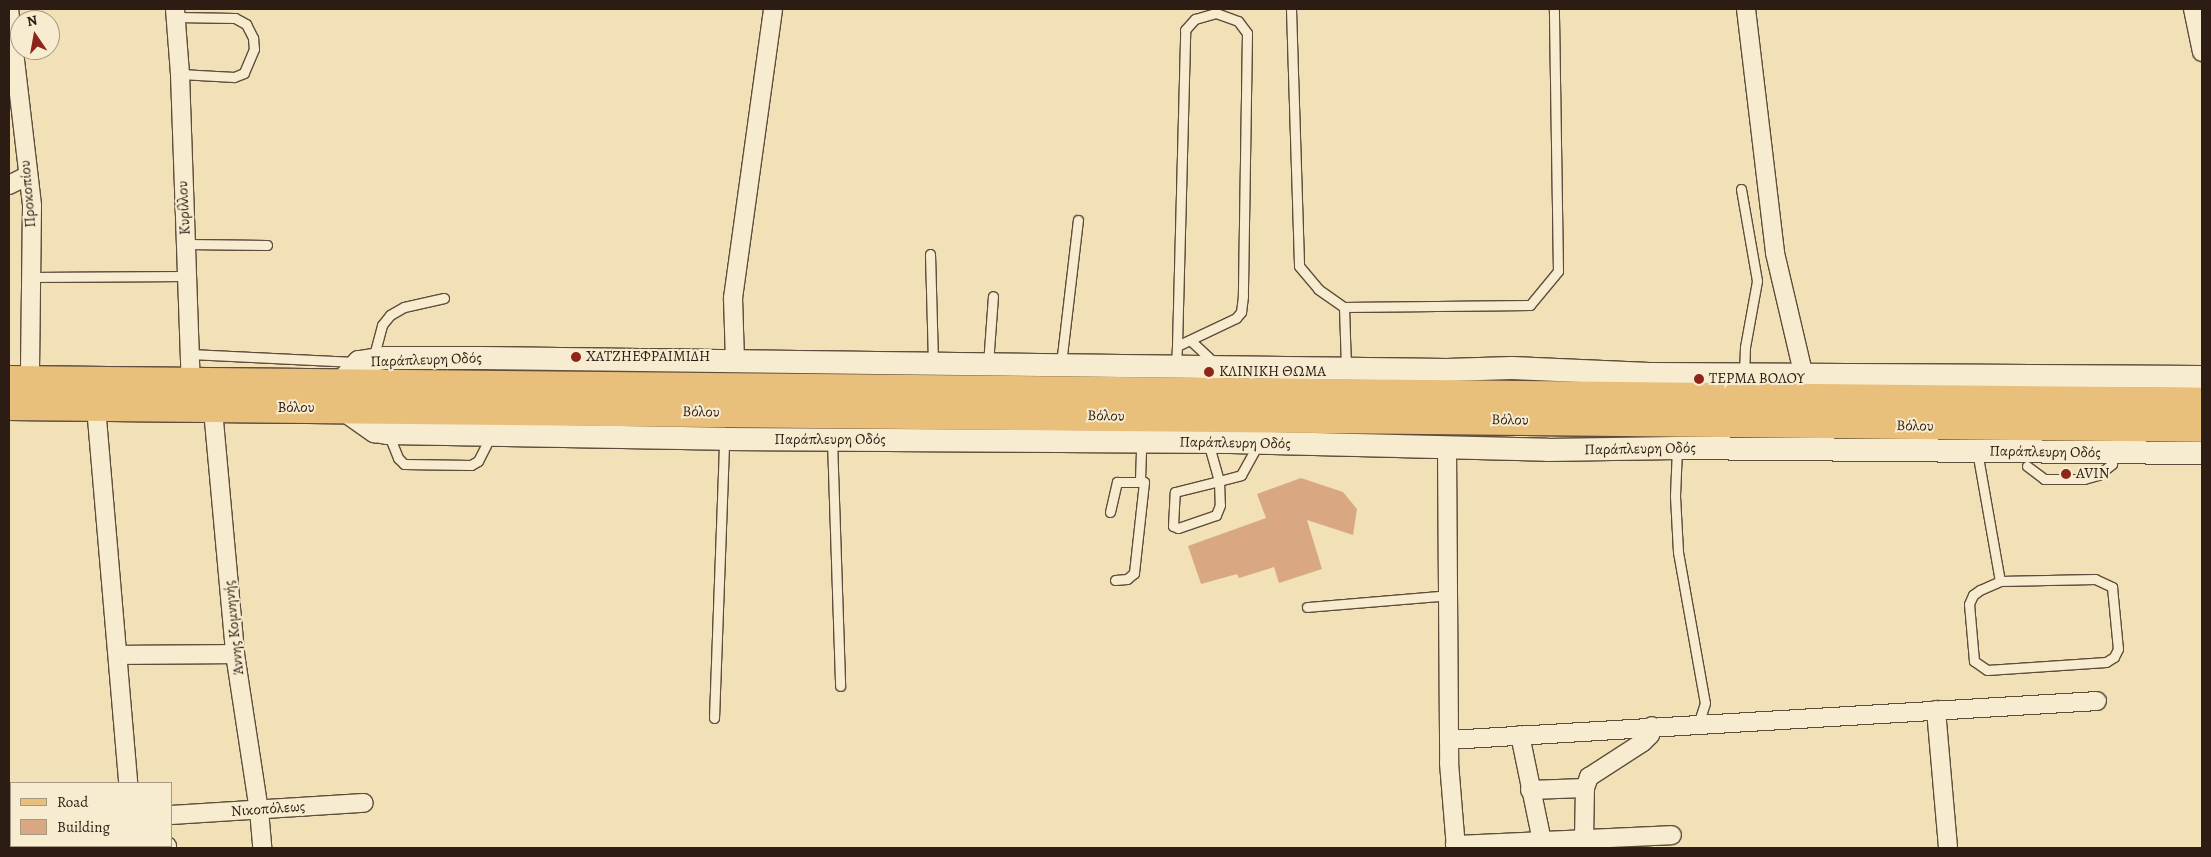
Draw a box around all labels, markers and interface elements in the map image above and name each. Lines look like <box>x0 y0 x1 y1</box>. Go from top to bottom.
north arrow <box>10 10 60 60</box>
text: N <box>25 10 39 31</box>
street label: Προκοπίου <box>16 160 40 228</box>
street label: Κυρίλλου <box>174 180 194 236</box>
place label: ΧΑΤΖΗΕΦΡΑΙΜΙΔΗ <box>586 348 710 366</box>
street label: Παράπλευρη Οδός <box>370 349 482 371</box>
marker: ΧΑΤΖΗΕΦΡΑΙΜΙΔΗ <box>570 351 582 363</box>
place label: ΚΛΙΝΙΚΗ ΘΩΜΑ <box>1219 363 1326 381</box>
marker: ΚΛΙΝΙΚΗ ΘΩΜΑ <box>1203 366 1215 378</box>
place label: ΤΕΡΜΑ ΒΟΛΟΥ <box>1709 370 1805 388</box>
marker: ΤΕΡΜΑ ΒΟΛΟΥ <box>1693 373 1705 385</box>
street label: Βόλου <box>277 399 315 417</box>
street label: Βόλου <box>682 403 720 421</box>
street label: Βόλου <box>1087 407 1125 425</box>
street label: Βόλου <box>1491 411 1529 429</box>
street label: Βόλου <box>1896 417 1934 435</box>
street label: Παράπλευρη Οδός <box>774 431 886 449</box>
street label: Παράπλευρη Οδός <box>1179 433 1291 453</box>
street label: Παράπλευρη Οδός <box>1584 439 1696 459</box>
street label: Παράπλευρη Οδός <box>1989 442 2101 462</box>
place label: AVIN <box>2076 465 2109 483</box>
marker: AVIN <box>2060 468 2072 480</box>
street label: Άννης Κομνηνής <box>220 580 248 676</box>
legend <box>10 782 172 847</box>
text: Road <box>57 792 88 812</box>
street label: Νικοπόλεως <box>230 797 306 821</box>
text: Building <box>57 817 110 837</box>

